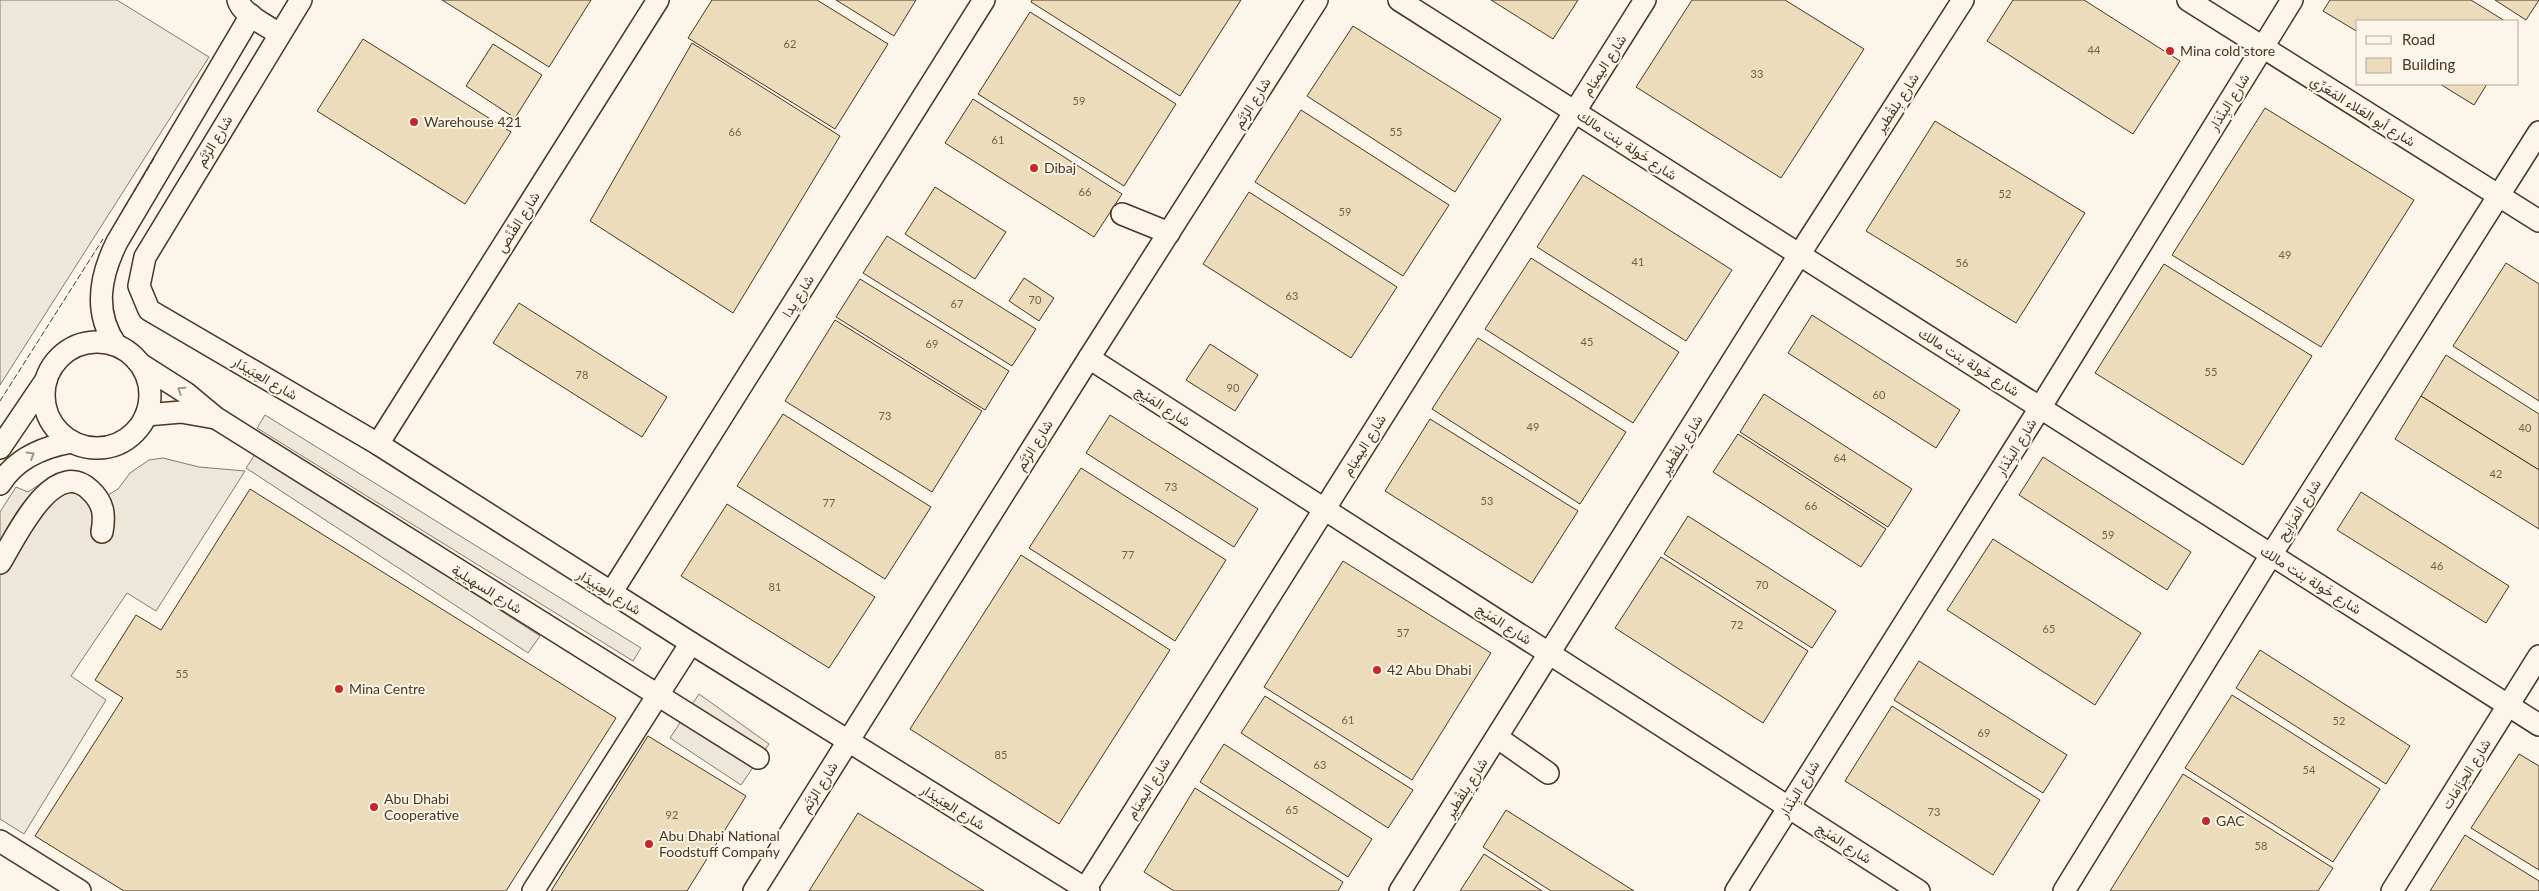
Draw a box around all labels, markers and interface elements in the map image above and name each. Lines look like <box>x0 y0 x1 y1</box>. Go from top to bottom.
legend <box>2356 20 2519 85</box>
text: Road <box>2402 30 2435 48</box>
street label: شارع اليميَام <box>1578 31 1632 100</box>
house number: 62 <box>784 37 796 50</box>
place label: Mina cold store <box>2180 42 2275 59</box>
house number: 44 <box>2088 43 2101 56</box>
marker: Mina cold store <box>2164 45 2176 57</box>
text: Building <box>2402 55 2455 73</box>
house number: 33 <box>1751 67 1763 80</box>
street label: شارع بِلقْطير <box>1870 70 1925 138</box>
street label: شارع البِنْدَار <box>2204 70 2256 136</box>
street label: شارع أبو العَلاء المَعَرِّي <box>2306 71 2419 153</box>
street label: شارع الرُتَم <box>1229 74 1276 133</box>
house number: 59 <box>1073 94 1085 107</box>
street label: شارع خَولة بنت مالك <box>1573 106 1680 186</box>
street label: شارع الرُتَم <box>192 112 238 171</box>
place label: Warehouse 421 <box>424 113 522 130</box>
marker: Warehouse 421 <box>408 116 420 128</box>
house number: 66 <box>729 125 741 138</box>
house number: 55 <box>1390 125 1402 138</box>
house number: 61 <box>992 133 1004 146</box>
place label: Dibaj <box>1044 159 1076 176</box>
marker: Dibaj <box>1028 162 1040 174</box>
house number: 66 <box>1079 185 1091 198</box>
house number: 52 <box>1999 187 2011 200</box>
street label: شارع الفُنْص <box>492 188 545 257</box>
house number: 59 <box>1339 205 1351 218</box>
house number: 49 <box>2279 248 2291 261</box>
house number: 41 <box>1632 255 1644 268</box>
house number: 56 <box>1956 256 1968 269</box>
street label: شارع يِدا <box>778 271 820 322</box>
house number: 63 <box>1286 289 1298 302</box>
house number: 70 <box>1029 293 1042 306</box>
house number: 67 <box>951 297 963 310</box>
street label: شارع خَولة بنت مالك <box>1914 324 2023 402</box>
house number: 45 <box>1581 335 1593 348</box>
house number: 69 <box>926 337 938 350</box>
street label: شارع العِبَيدَار <box>227 352 301 406</box>
house number: 55 <box>2205 365 2217 378</box>
house number: 78 <box>576 368 588 381</box>
street label: شارع المَيْج <box>1131 381 1194 432</box>
house number: 90 <box>1227 381 1240 394</box>
one-way arrow <box>177 386 186 396</box>
house number: 60 <box>1873 388 1886 401</box>
house number: 73 <box>879 409 891 422</box>
street label: شارع اليميَام <box>1338 411 1392 480</box>
street label: شارع بِلقْطير <box>1655 412 1709 481</box>
street label: شارع البِنْدَار <box>1991 415 2043 481</box>
street label: شارع الرُتَم <box>1011 416 1058 475</box>
house number: 49 <box>1527 420 1539 433</box>
house number: 40 <box>2519 421 2532 434</box>
house number: 64 <box>1834 451 1847 464</box>
one-way arrow <box>26 452 35 462</box>
house number: 42 <box>2490 467 2502 480</box>
street label: شارع المَرَايِح <box>2273 476 2327 545</box>
house number: 73 <box>1165 480 1177 493</box>
house number: 53 <box>1481 494 1493 507</box>
house number: 77 <box>823 496 835 509</box>
house number: 66 <box>1805 499 1817 512</box>
house number: 59 <box>2102 528 2114 541</box>
street label: شارع خَولة بنت مالك <box>2256 542 2365 620</box>
house number: 77 <box>1122 548 1134 561</box>
house number: 46 <box>2431 559 2443 572</box>
street label: شارع السهيلية <box>447 560 526 619</box>
street label: شارع العِبَيدَار <box>572 565 644 621</box>
house number: 70 <box>1756 578 1769 591</box>
house number: 81 <box>769 580 781 593</box>
street label: شارع المَيْج <box>1472 599 1535 650</box>
house number: 72 <box>1731 618 1743 631</box>
house number: 65 <box>2043 622 2055 635</box>
house number: 57 <box>1397 626 1409 639</box>
place label: 42 Abu Dhabi <box>1387 661 1472 678</box>
marker: 42 Abu Dhabi <box>1371 664 1383 676</box>
house number: 55 <box>176 667 188 680</box>
place label: Mina Centre <box>349 680 425 697</box>
marker: Mina Centre <box>333 683 345 695</box>
house number: 61 <box>1342 713 1354 726</box>
house number: 52 <box>2333 714 2345 727</box>
house number: 69 <box>1978 726 1990 739</box>
street label: شارع الحِزَامَات <box>2437 735 2496 814</box>
house number: 85 <box>995 748 1007 761</box>
street label: شارع اليميَام <box>1122 754 1176 823</box>
street label: شارع بِلقْطير <box>1440 755 1494 824</box>
street label: شارع البِنْدَار <box>1774 757 1826 823</box>
street label: شارع الرُتَم <box>796 758 843 817</box>
house number: 63 <box>1314 758 1326 771</box>
house number: 54 <box>2303 763 2316 776</box>
street label: شارع العِبَيدَار <box>916 780 988 836</box>
place label: Abu Dhabi Cooperative <box>384 790 459 823</box>
marker: Abu Dhabi Cooperative <box>368 801 380 813</box>
house number: 65 <box>1286 803 1298 816</box>
house number: 73 <box>1928 805 1940 818</box>
house number: 92 <box>666 808 678 821</box>
place label: GAC <box>2216 812 2245 829</box>
marker: GAC <box>2200 815 2212 827</box>
street label: شارع المَيْج <box>1812 818 1875 869</box>
place label: Abu Dhabi National Foodstuff Company <box>659 827 781 860</box>
marker: Abu Dhabi National Foodstuff Company <box>643 838 655 850</box>
house number: 58 <box>2255 839 2267 852</box>

